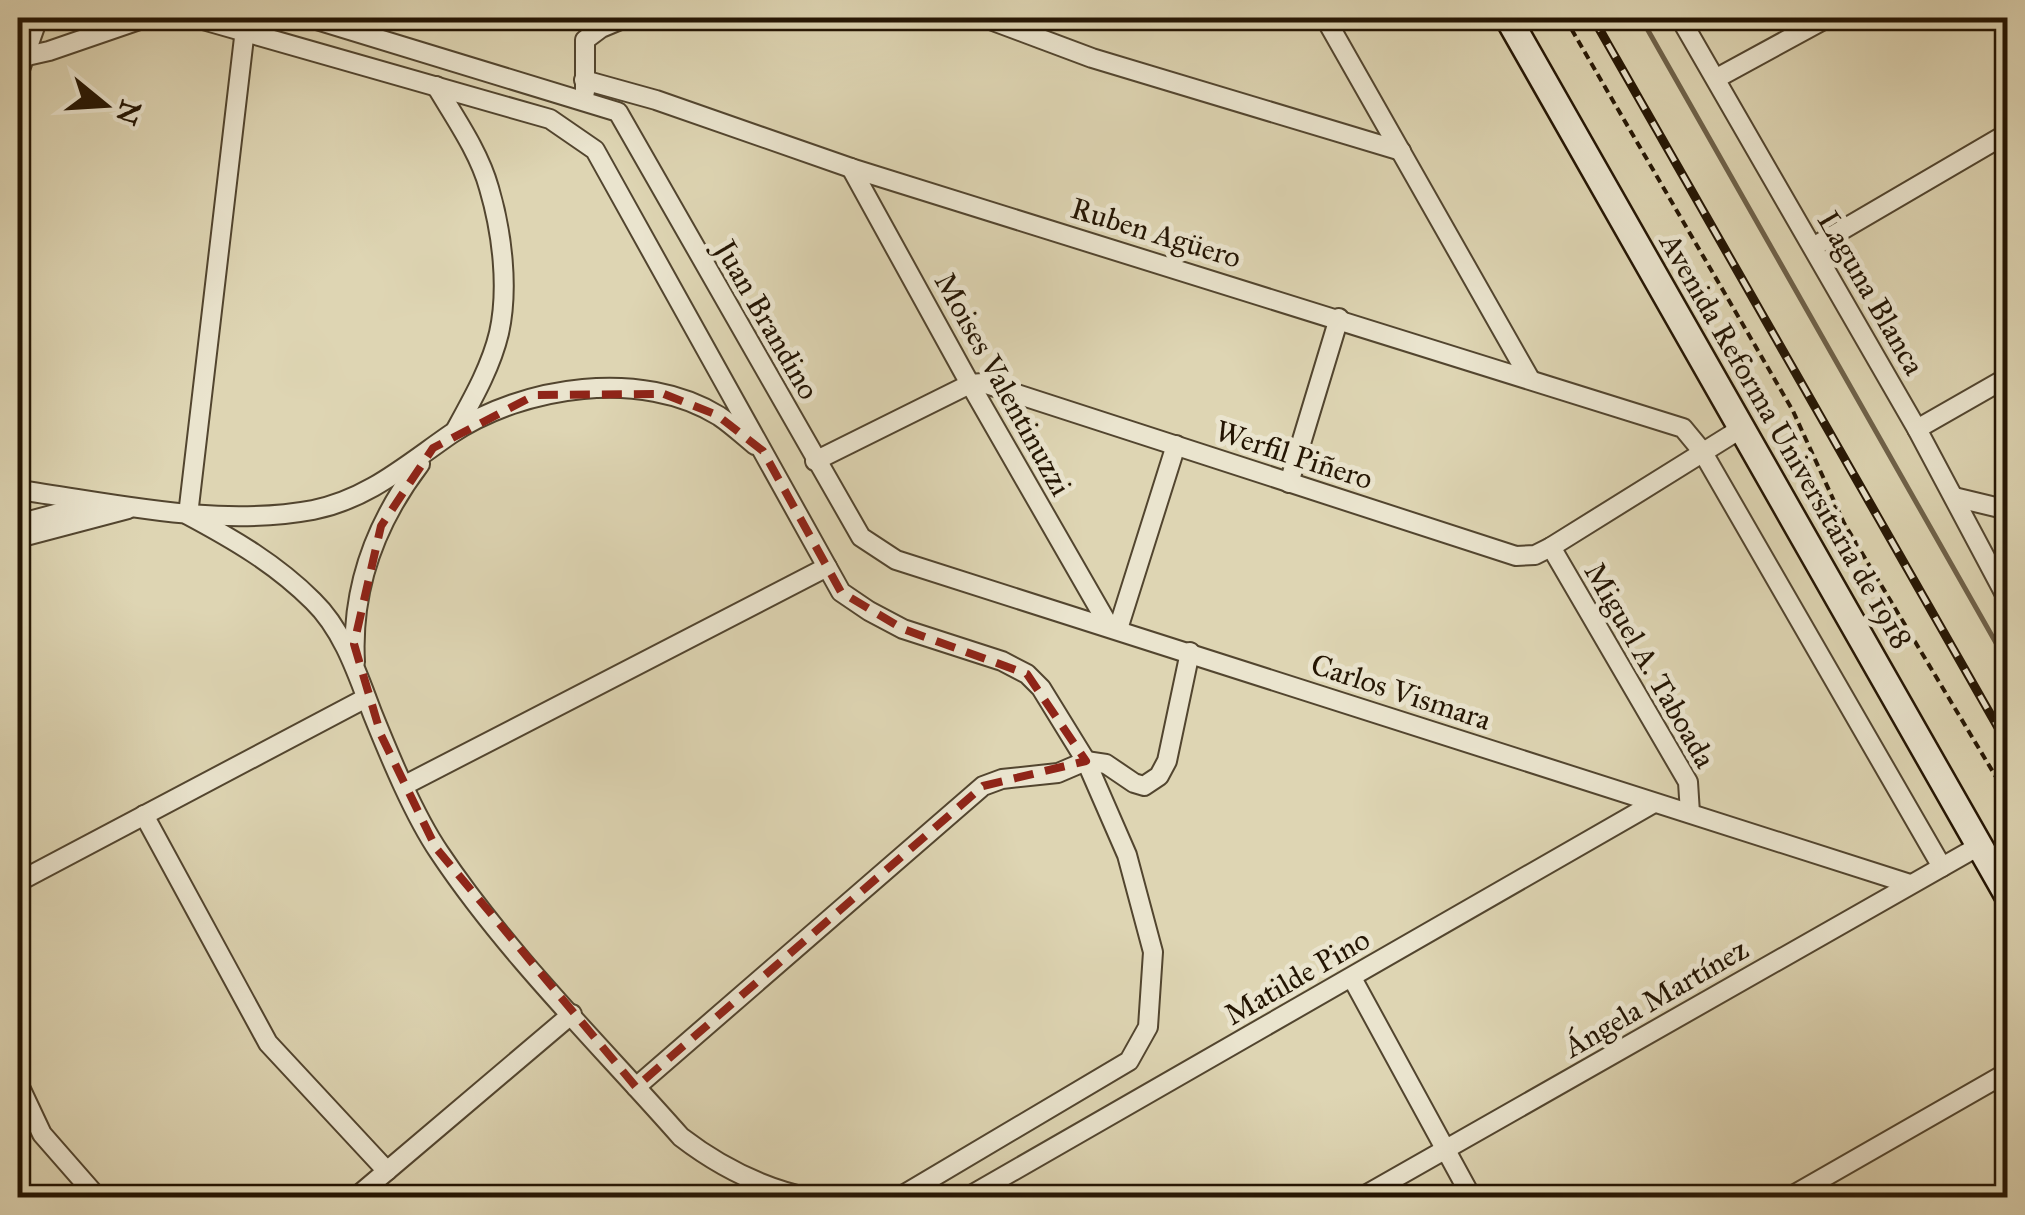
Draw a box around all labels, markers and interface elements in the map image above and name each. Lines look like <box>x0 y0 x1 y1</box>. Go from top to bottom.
north arrow <box>55 55 155 155</box>
text: N <box>108 96 149 130</box>
street label: Ruben Agüero <box>1067 190 1245 276</box>
street label: Laguna Blanca <box>1810 205 1932 381</box>
street label: Avenida Reforma Universitaria de 1918 <box>1650 225 1920 656</box>
street label: Juan Brandino <box>706 232 827 406</box>
street label: Moises Valentinuzzi <box>927 266 1079 502</box>
street label: Werfil Piñero <box>1211 413 1377 497</box>
street label: Miguel A. Taboada <box>1577 556 1724 774</box>
street label: Carlos Vismara <box>1307 646 1496 738</box>
street label: Matilde Pino <box>1218 921 1376 1033</box>
street label: Ángela Martínez <box>1555 930 1755 1066</box>

